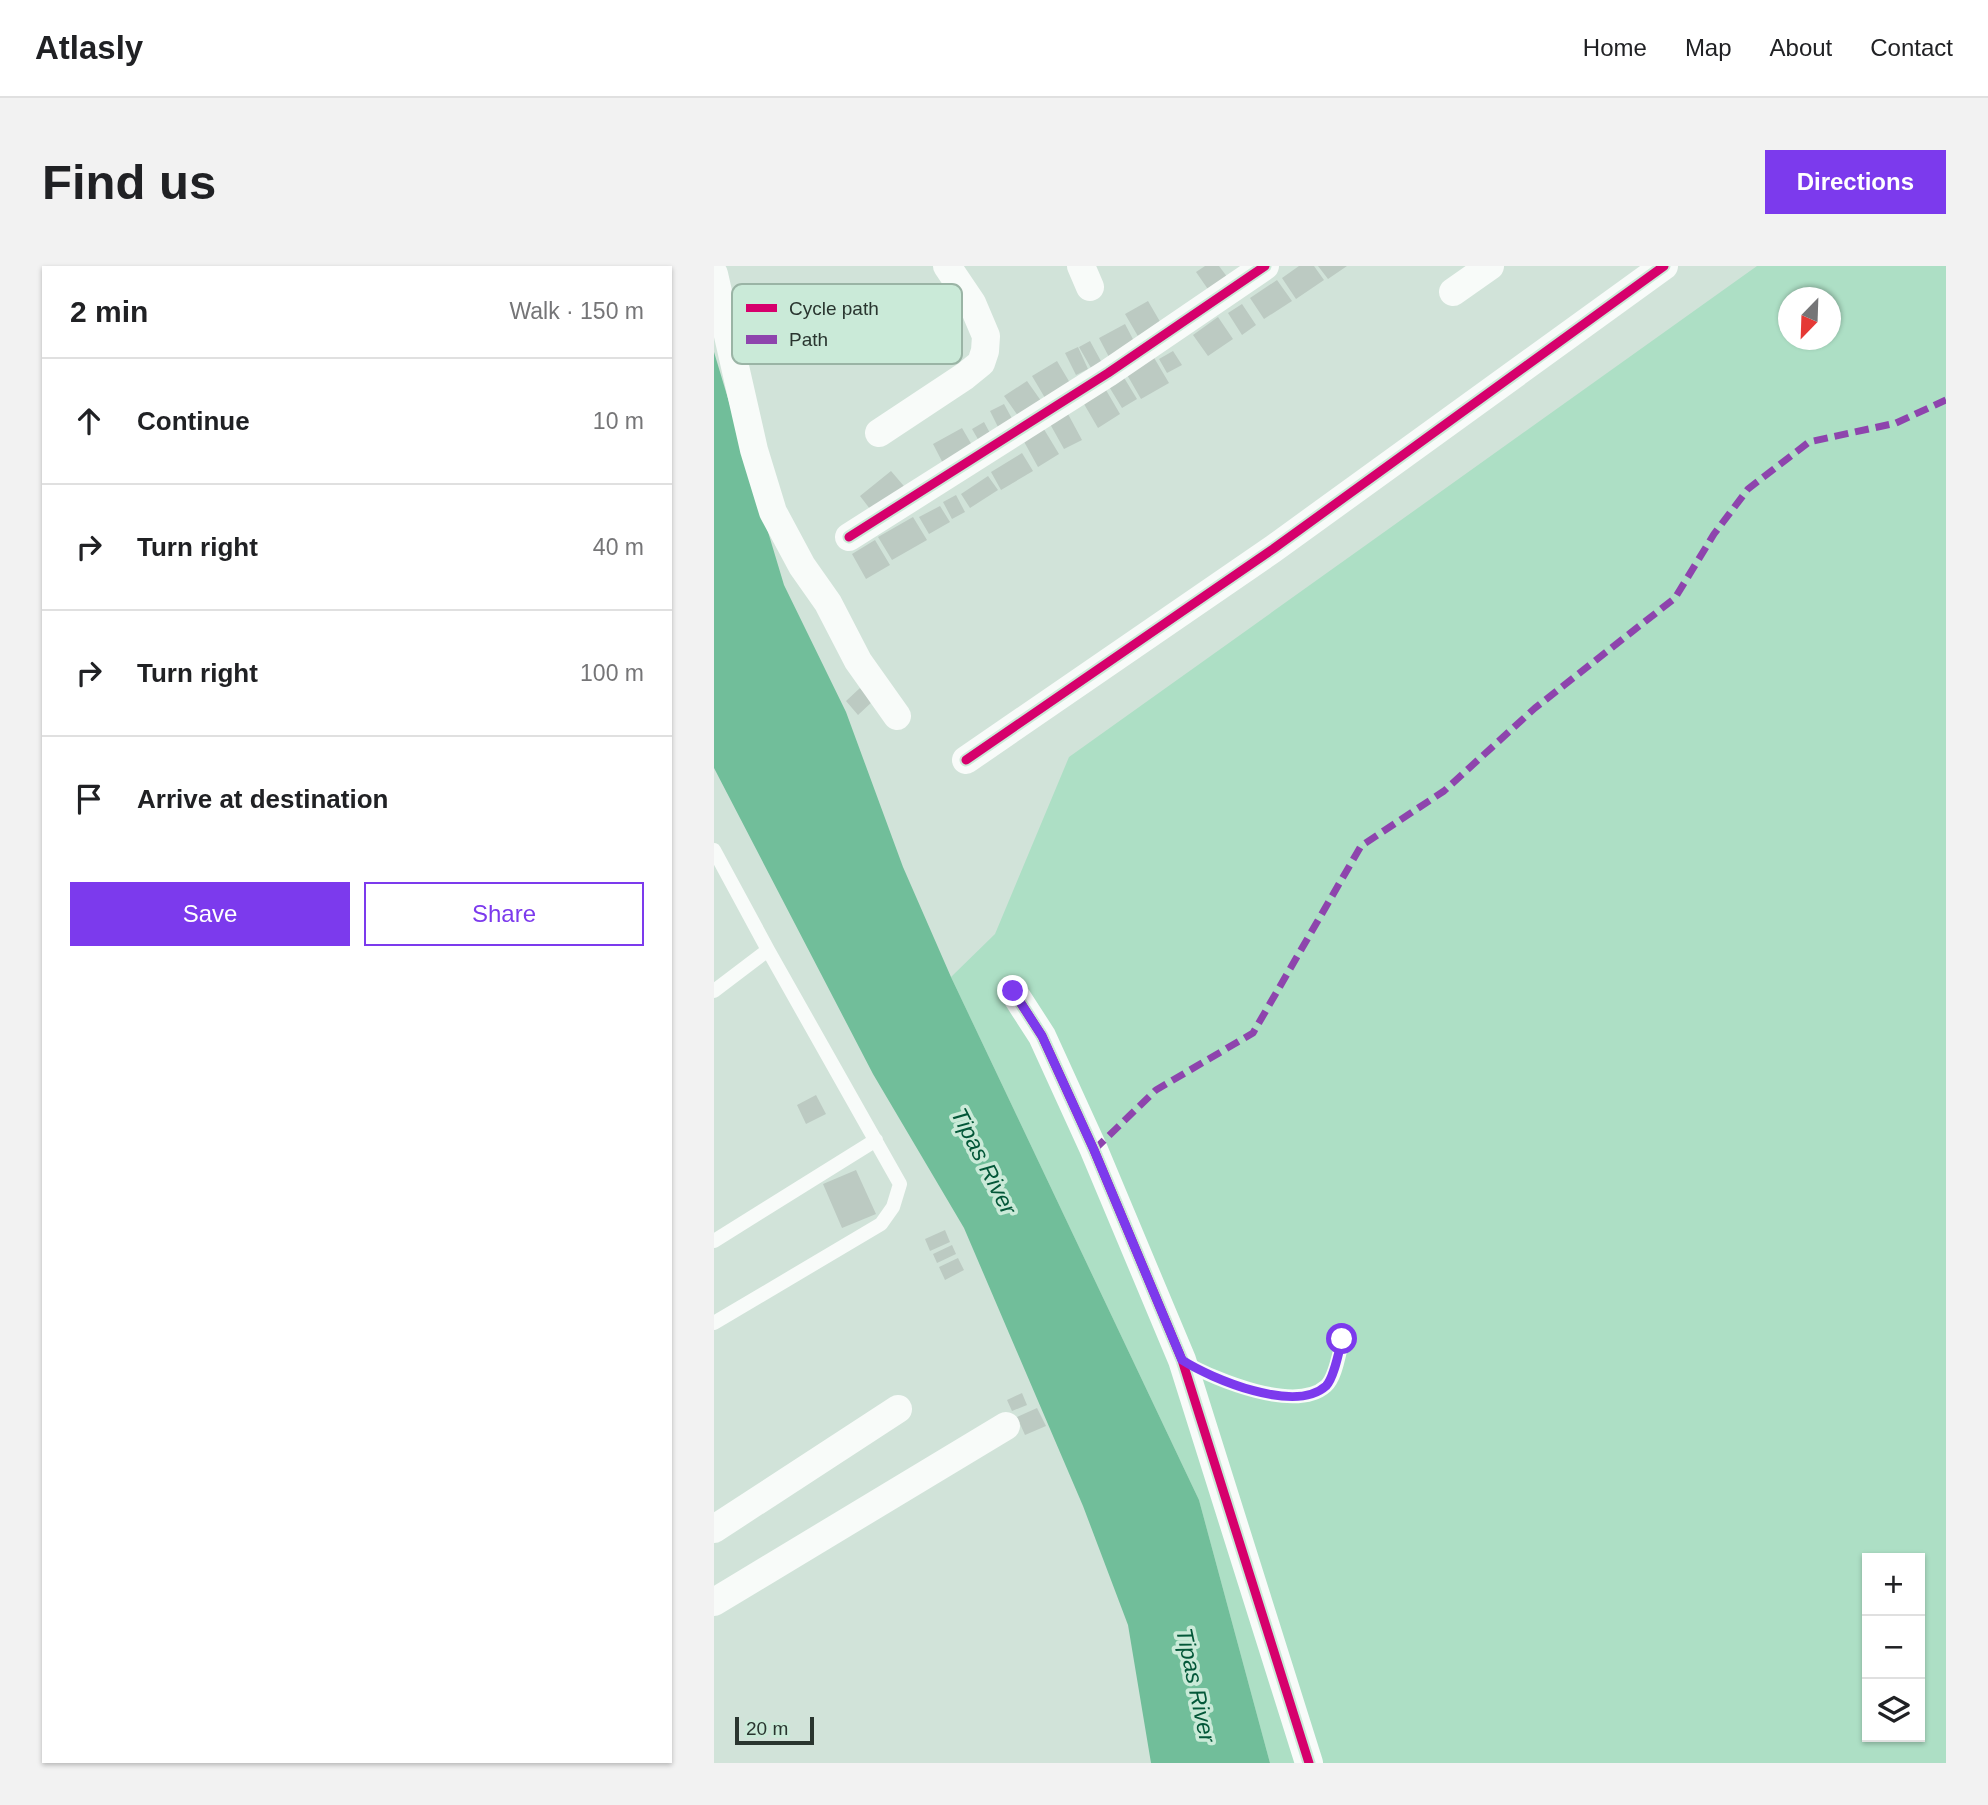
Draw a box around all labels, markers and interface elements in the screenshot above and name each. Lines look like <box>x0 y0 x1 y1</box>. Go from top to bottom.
text: Atlasly <box>35 29 143 66</box>
text: Home <box>1583 34 1647 61</box>
text: Map <box>1685 34 1732 61</box>
text: About <box>1770 34 1832 61</box>
text: Contact <box>1870 34 1953 61</box>
button: Directions <box>1765 150 1946 214</box>
text: Find us <box>42 155 216 209</box>
legend <box>732 284 962 364</box>
north arrow <box>1778 287 1841 350</box>
text: 2 min <box>70 295 148 328</box>
text: Walk · 150 m <box>509 298 644 324</box>
text: Cycle path <box>789 298 879 319</box>
text: Path <box>789 329 828 350</box>
icon: ahead <box>70 402 108 440</box>
text: Continue <box>137 406 250 436</box>
text: 10 m <box>593 408 644 434</box>
icon: right <box>70 528 108 566</box>
text: Turn right <box>137 532 258 562</box>
text: 40 m <box>593 534 644 560</box>
icon: right <box>70 654 108 692</box>
text: Turn right <box>137 658 258 688</box>
text: 100 m <box>580 660 644 686</box>
icon: arrive <box>70 780 108 818</box>
text: Arrive at destination <box>137 784 388 814</box>
button: Save <box>70 882 350 946</box>
button: Share <box>364 882 644 946</box>
route end <box>997 975 1028 1006</box>
water label: Tipas River <box>946 1103 1023 1220</box>
route start <box>1326 1323 1357 1354</box>
map controls <box>1862 1553 1925 1742</box>
button: + <box>1862 1553 1925 1616</box>
button: − <box>1862 1616 1925 1679</box>
water label: Tipas River <box>1171 1626 1221 1746</box>
button: layers <box>1862 1679 1925 1742</box>
scale bar <box>735 1714 814 1746</box>
text: 20 m <box>746 1718 788 1739</box>

